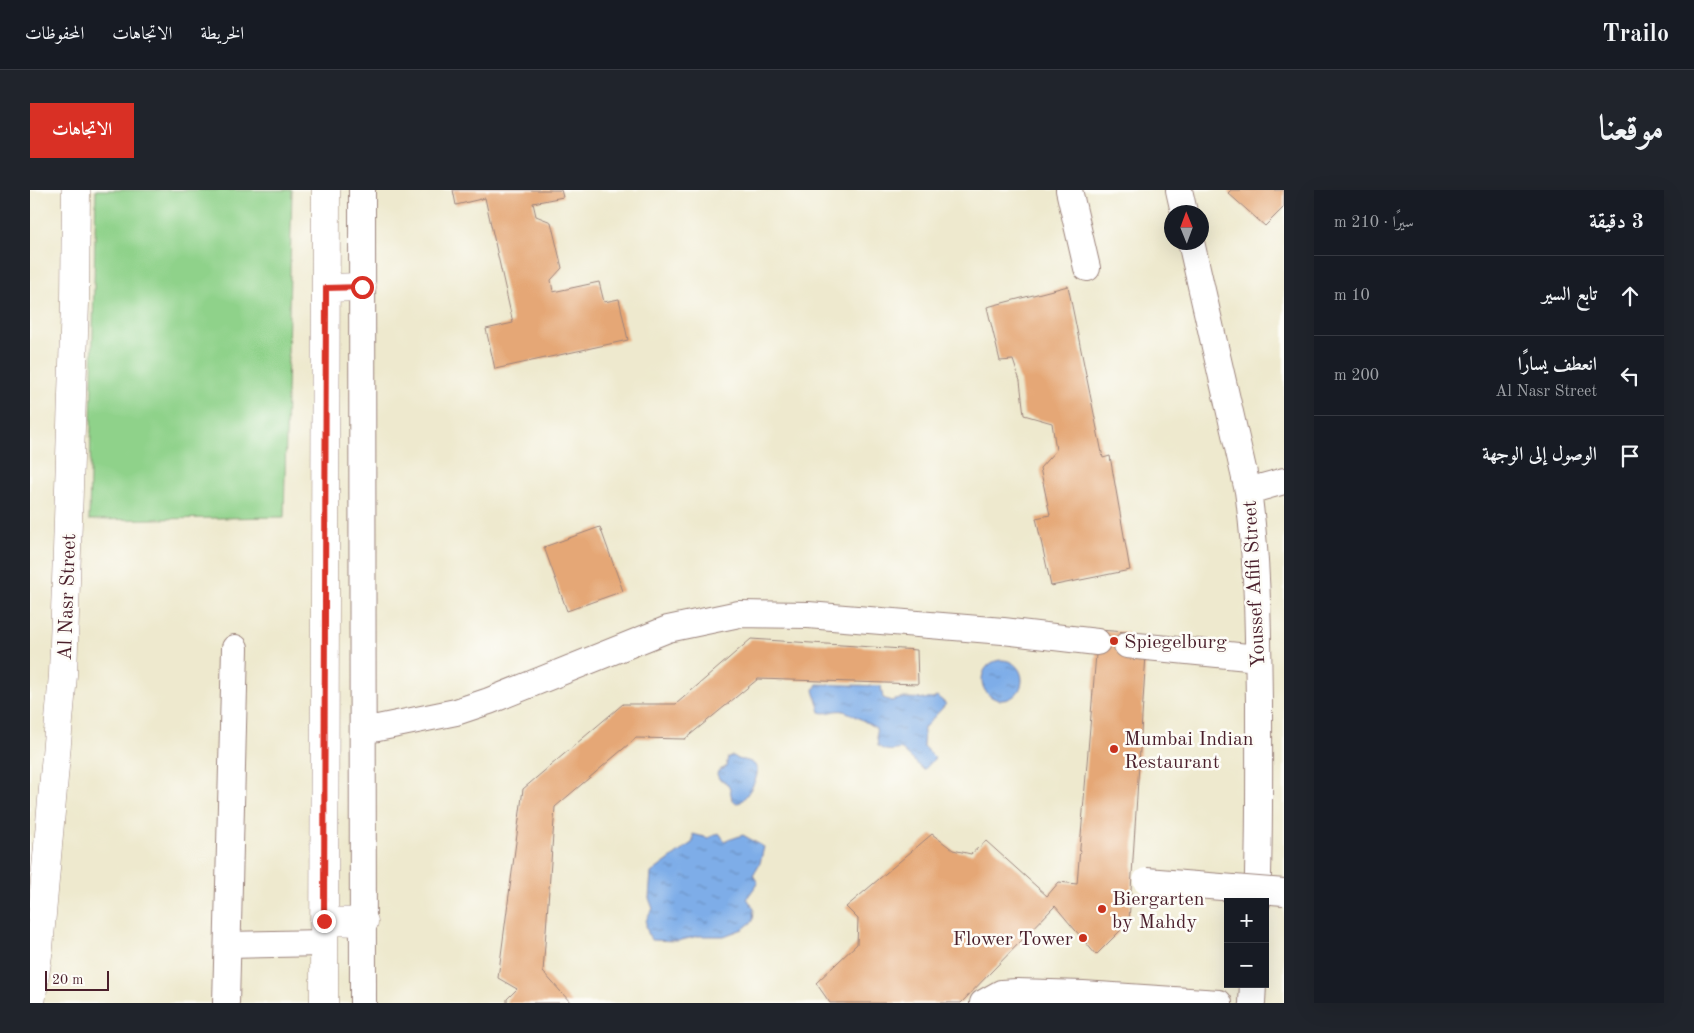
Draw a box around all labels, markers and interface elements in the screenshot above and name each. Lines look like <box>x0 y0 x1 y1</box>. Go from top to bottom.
text: Trailo <box>1603 23 1669 47</box>
text: المحفوظات <box>25 25 84 43</box>
text: الاتجاهات <box>112 25 172 43</box>
text: الخريطة <box>200 25 244 43</box>
button: الاتجاهات <box>30 103 134 158</box>
text: موقعنا <box>1599 112 1664 147</box>
north arrow <box>1164 205 1209 250</box>
text: 3 دقيقة <box>1589 212 1644 233</box>
text: سيرًا · 210 m <box>1334 215 1414 231</box>
route start <box>351 276 374 299</box>
icon: ahead <box>1616 282 1644 310</box>
text: تابع السير <box>1542 286 1597 305</box>
text: 10 m <box>1334 288 1370 304</box>
text: انعطف يسارًا <box>1518 356 1597 375</box>
icon: left <box>1616 362 1644 390</box>
text: 200 m <box>1334 368 1379 384</box>
text: Al Nasr Street <box>1495 384 1597 400</box>
icon: arrive <box>1616 442 1644 470</box>
text: الوصول إلى الوجهة <box>1482 446 1597 465</box>
street label: Youssef Afifi Street <box>1241 500 1269 668</box>
street label: Al Nasr Street <box>56 533 80 661</box>
place label: Spiegelburg <box>1124 633 1227 653</box>
marker: Spiegelburg <box>1108 635 1120 647</box>
place label: Mumbai Indian Restaurant <box>1124 730 1254 773</box>
marker: Mumbai Indian Restaurant <box>1108 743 1120 755</box>
place label: Biergarten by Mahdy <box>1112 890 1205 933</box>
map controls <box>1224 898 1269 988</box>
button: + <box>1224 898 1269 943</box>
marker: Biergarten by Mahdy <box>1096 903 1108 915</box>
route end <box>313 910 336 933</box>
place label: Flower Tower <box>952 930 1073 950</box>
marker: Flower Tower <box>1077 932 1089 944</box>
button: − <box>1224 943 1269 988</box>
scale bar <box>45 968 109 991</box>
text: 20 m <box>52 973 83 987</box>

